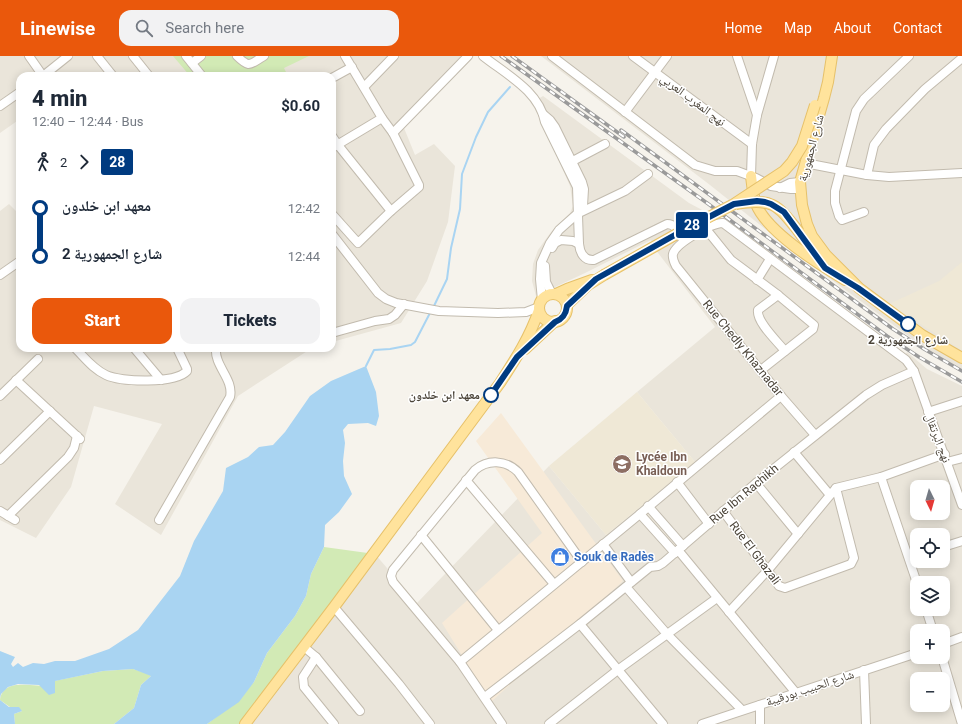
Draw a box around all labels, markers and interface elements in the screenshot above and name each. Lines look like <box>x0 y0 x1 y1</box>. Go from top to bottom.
search box <box>119 10 399 46</box>
text: Linewise <box>20 17 95 40</box>
icon: search <box>133 17 155 39</box>
text: Search here <box>165 19 244 37</box>
text: Home <box>724 20 762 36</box>
text: Map <box>784 20 812 36</box>
text: About <box>834 20 871 36</box>
text: Contact <box>893 20 942 36</box>
street label: نهج المغرب العربي <box>656 71 728 132</box>
text: 4 min <box>32 86 87 111</box>
text: $0.60 <box>281 97 320 115</box>
street label: شارع الجمهورية <box>795 113 828 183</box>
text: 12:40 – 12:44 · Bus <box>32 114 144 129</box>
icon: walk <box>32 151 54 173</box>
icon: forward <box>73 151 95 173</box>
text: 28 <box>109 154 125 170</box>
text: 2 <box>60 155 67 170</box>
text: معهد ابن خلدون <box>62 197 151 215</box>
text: 12:42 <box>288 201 320 216</box>
line badge: 28 <box>674 212 710 238</box>
text: 28 <box>684 217 700 233</box>
text: شارع الجمهورية 2 <box>62 245 162 263</box>
text: 12:44 <box>288 249 320 264</box>
street label: Rue Chedly Khaznadar <box>700 297 786 399</box>
button: Start <box>32 298 172 344</box>
button: Tickets <box>180 298 320 344</box>
marker: شارع الجمهورية 2 <box>900 316 916 332</box>
place label: شارع الجمهورية 2 <box>868 333 948 348</box>
marker: معهد ابن خلدون <box>483 387 499 403</box>
place label: معهد ابن خلدون <box>409 388 480 403</box>
street label: نهج البرتقال <box>922 411 954 465</box>
place label: Lycée Ibn Khaldoun <box>636 450 687 478</box>
school or university icon: Lycée Ibn Khaldoun <box>611 453 633 475</box>
street label: Rue Ibn Rachikh <box>707 461 781 527</box>
north arrow <box>910 480 950 520</box>
map controls <box>910 480 950 712</box>
street label: Rue El Ghazali <box>727 519 783 587</box>
button: locate <box>910 528 950 568</box>
shop icon: Souk de Radès <box>549 546 571 568</box>
place label: Souk de Radès <box>574 550 654 564</box>
button: layers <box>910 576 950 616</box>
button: + <box>910 624 950 664</box>
street label: شارع الحبيب بورقيبة <box>764 667 856 710</box>
button: − <box>910 672 950 712</box>

